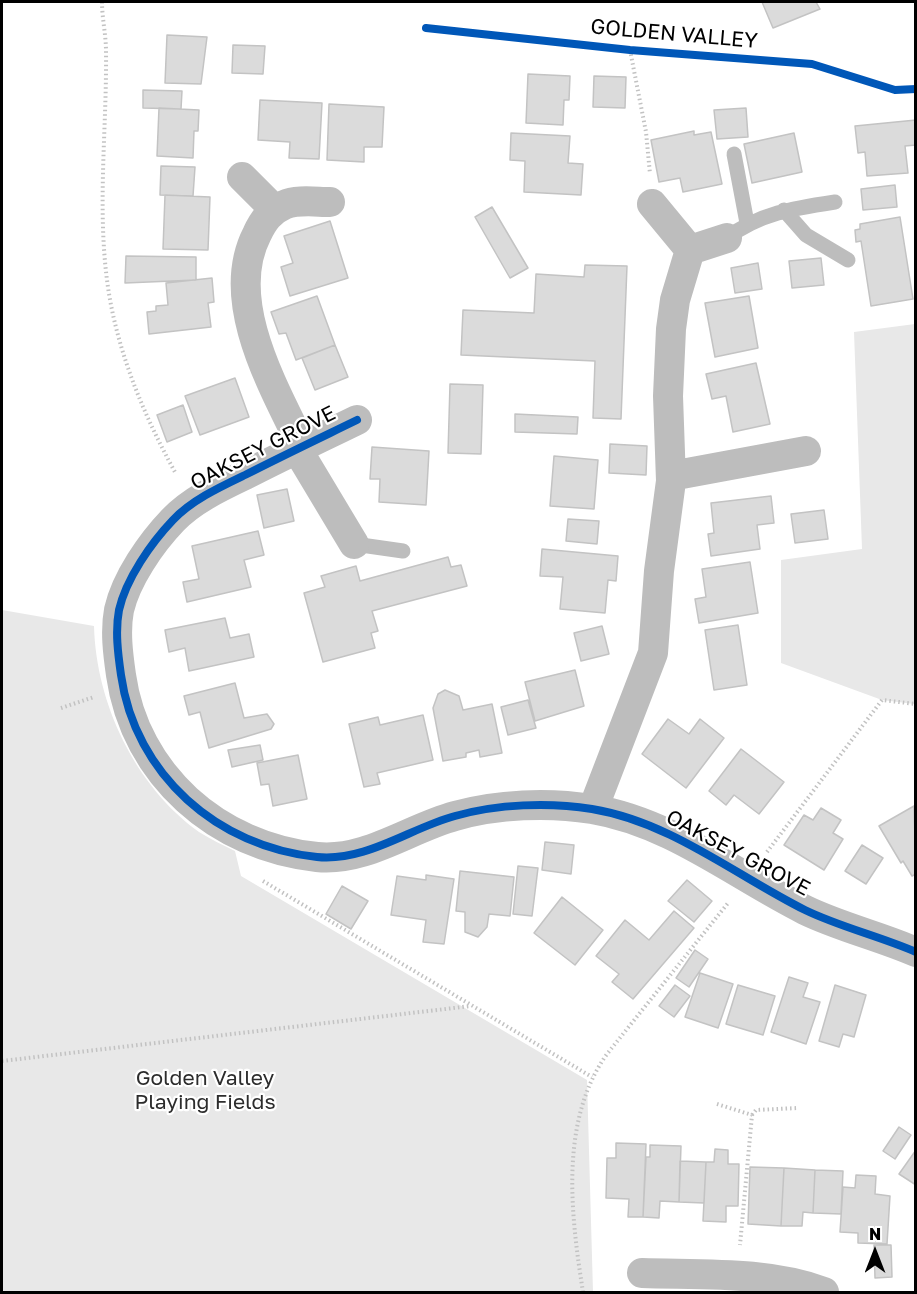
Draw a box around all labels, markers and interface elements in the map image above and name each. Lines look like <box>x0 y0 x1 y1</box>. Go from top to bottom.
street label: GOLDEN VALLEY <box>589 14 759 54</box>
street label: OAKSEY GROVE <box>186 401 340 495</box>
street label: OAKSEY GROVE <box>662 804 814 902</box>
park label: Golden Valley Playing Fields <box>134 1065 276 1115</box>
north arrow <box>845 1222 905 1282</box>
text: N <box>869 1224 881 1244</box>

